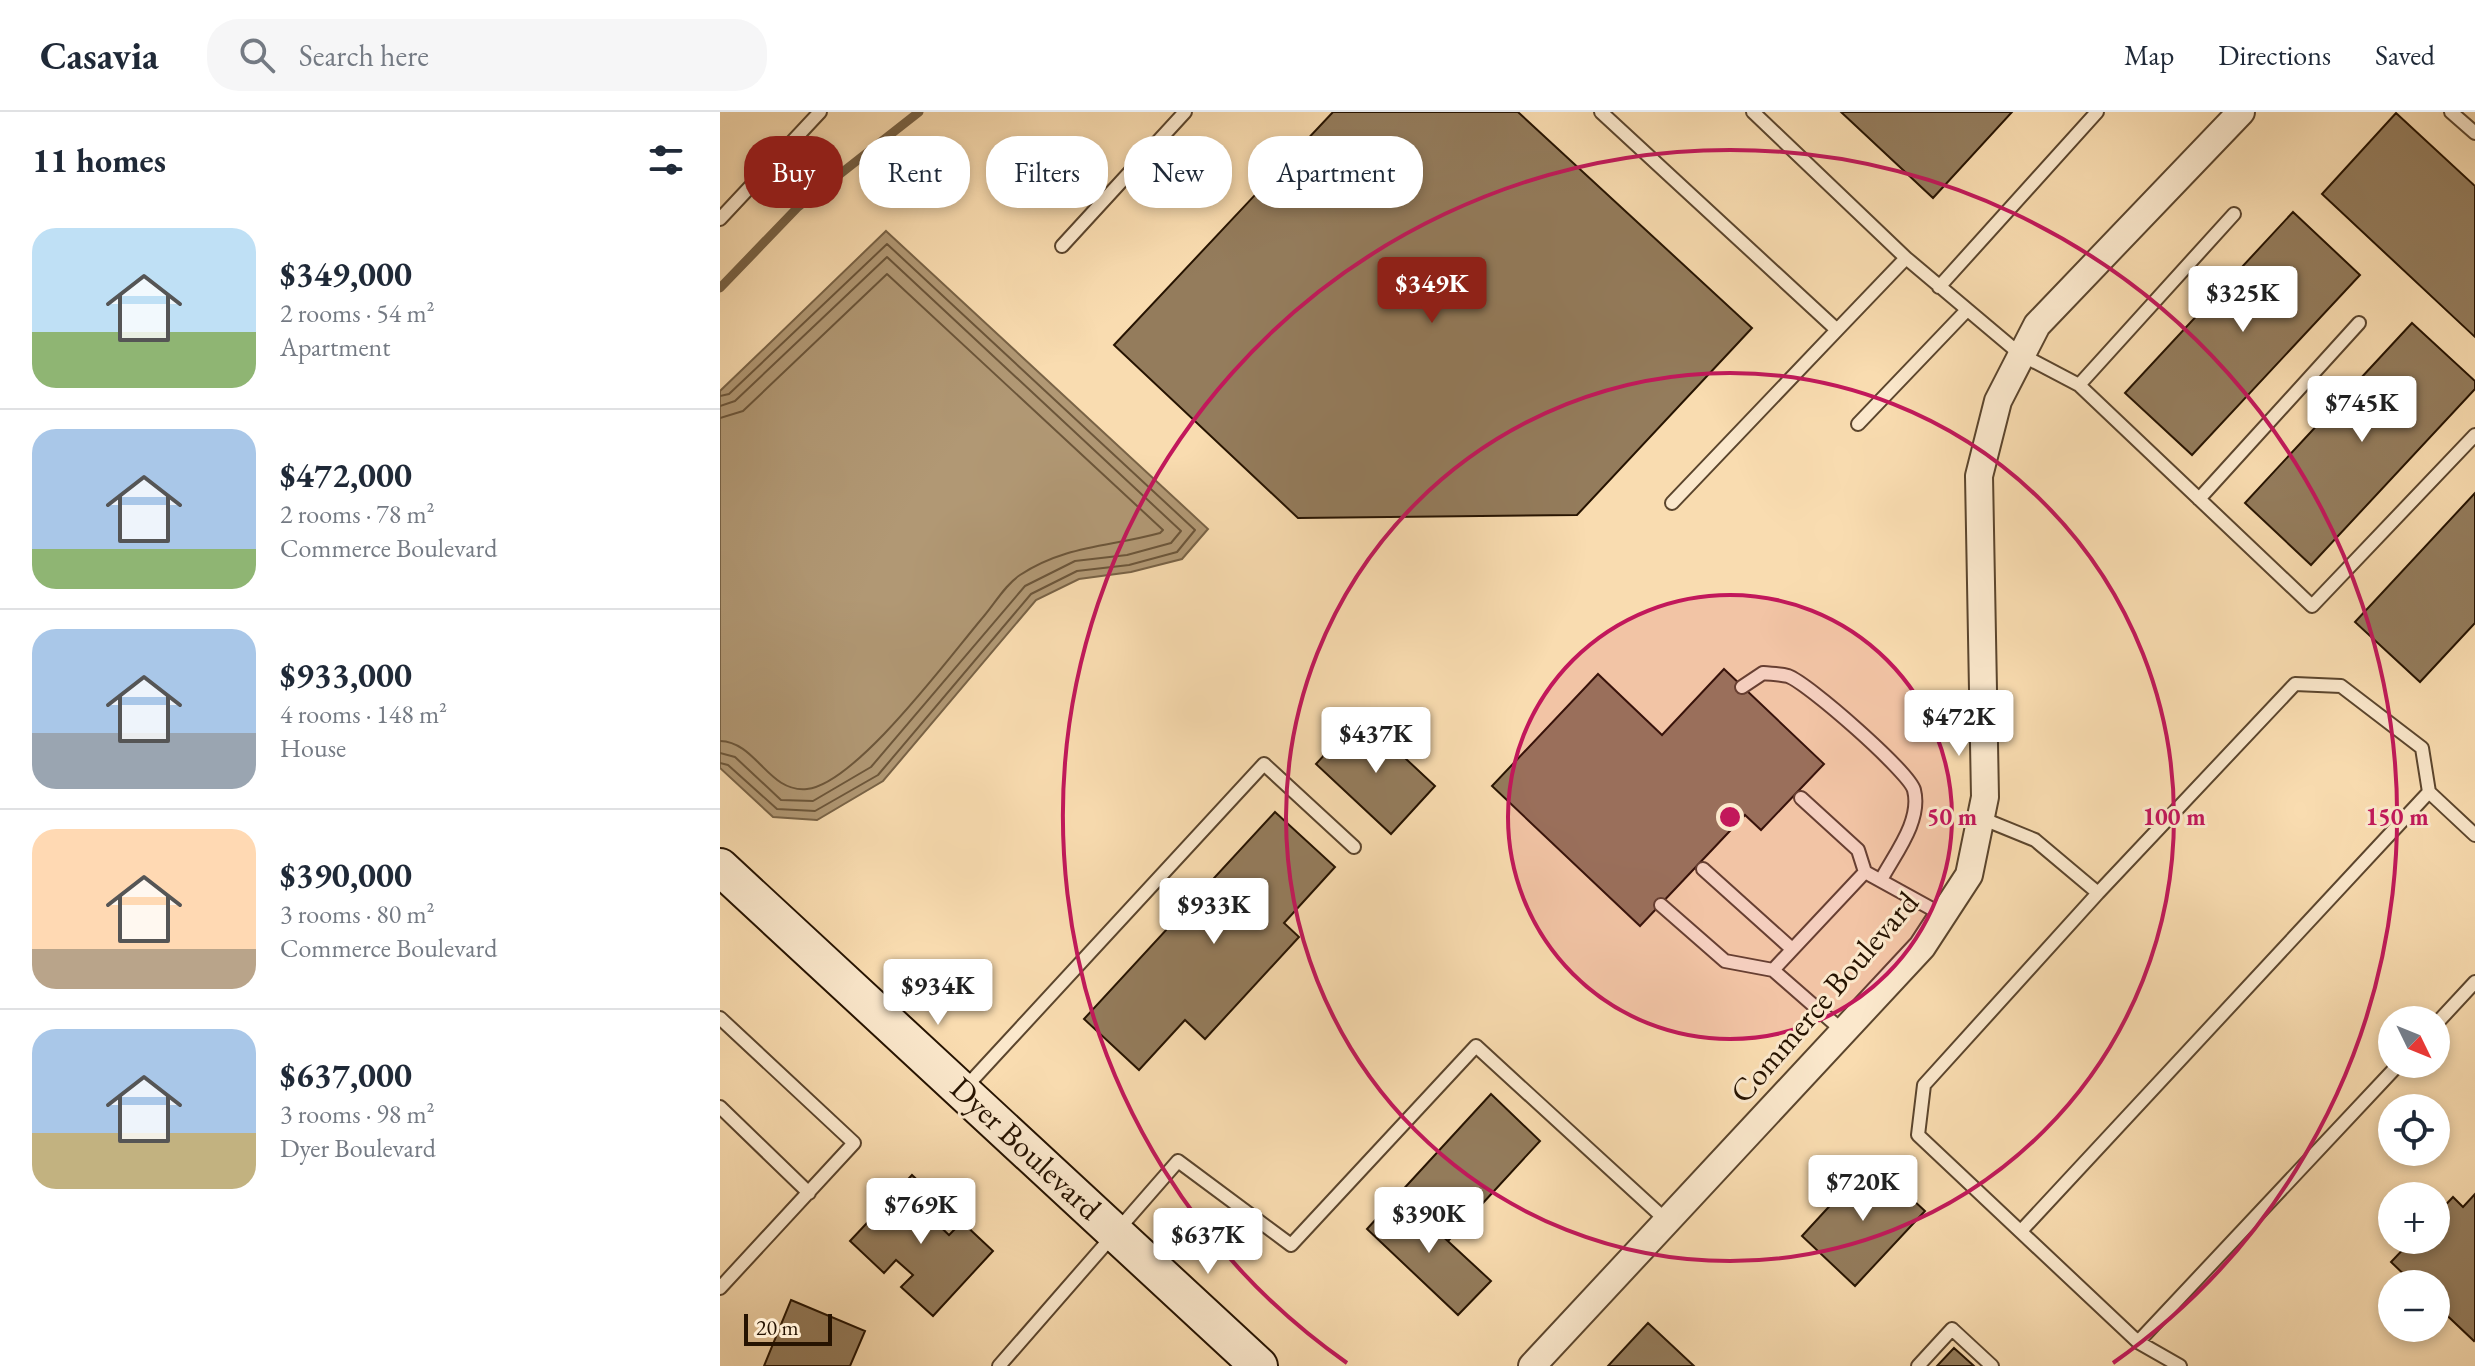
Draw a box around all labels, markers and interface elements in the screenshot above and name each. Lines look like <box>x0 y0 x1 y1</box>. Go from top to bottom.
search box <box>207 19 767 91</box>
text: Casavia <box>40 31 159 80</box>
icon: search <box>235 33 279 77</box>
text: Search here <box>299 36 429 75</box>
text: Map <box>2124 37 2174 73</box>
text: Directions <box>2218 37 2331 73</box>
text: Saved <box>2375 37 2435 73</box>
chip: Buy <box>744 136 843 208</box>
chip: Rent <box>859 136 970 208</box>
chip: Filters <box>986 136 1108 208</box>
chip: New <box>1124 136 1232 208</box>
chip: Apartment <box>1248 136 1423 208</box>
text: 11 homes <box>32 138 166 182</box>
icon: filters <box>644 138 688 182</box>
text: $349,000 <box>280 252 412 296</box>
pin: $349K <box>1376 257 1488 325</box>
icon: home <box>96 260 192 356</box>
text: $349K <box>1395 266 1469 300</box>
pin: $325K <box>2187 266 2299 334</box>
text: $325K <box>2206 275 2280 309</box>
text: 2 rooms · 54 m² <box>280 296 435 330</box>
text: Apartment <box>280 330 390 364</box>
pin: $745K <box>2306 376 2418 444</box>
text: $745K <box>2325 385 2399 419</box>
text: $472,000 <box>280 453 412 497</box>
icon: home <box>96 461 192 557</box>
text: 2 rooms · 78 m² <box>280 497 435 531</box>
text: Commerce Boulevard <box>280 531 497 565</box>
text: $933,000 <box>280 653 412 697</box>
icon: home <box>96 661 192 757</box>
pin: $472K <box>1903 690 2015 758</box>
text: 4 rooms · 148 m² <box>280 697 447 731</box>
text: $472K <box>1922 699 1996 733</box>
pin: $437K <box>1320 707 1432 775</box>
text: $437K <box>1339 716 1413 750</box>
text: House <box>280 731 346 765</box>
text: 50 m <box>1927 801 1977 832</box>
text: 100 m <box>2142 801 2206 832</box>
text: 150 m <box>2365 801 2429 832</box>
centre of rings <box>1716 803 1744 831</box>
text: $390,000 <box>280 853 412 897</box>
icon: home <box>96 861 192 957</box>
pin: $933K <box>1158 878 1270 946</box>
street label: Commerce Boulevard <box>1720 882 1928 1112</box>
text: $933K <box>1177 887 1251 921</box>
text: 3 rooms · 80 m² <box>280 897 435 931</box>
text: Commerce Boulevard <box>280 931 497 965</box>
pin: $934K <box>882 959 994 1027</box>
text: $934K <box>901 968 975 1002</box>
north arrow <box>2378 1006 2450 1078</box>
map controls <box>2378 1006 2450 1342</box>
text: $637,000 <box>280 1053 412 1097</box>
icon: home <box>96 1061 192 1157</box>
street label: Dyer Boulevard <box>942 1067 1111 1229</box>
button: locate <box>2378 1094 2450 1166</box>
text: 3 rooms · 98 m² <box>280 1097 435 1131</box>
text: Dyer Boulevard <box>280 1131 436 1165</box>
pin: $720K <box>1807 1155 1919 1223</box>
text: $720K <box>1826 1164 1900 1198</box>
pin: $769K <box>865 1178 977 1246</box>
button: + <box>2378 1182 2450 1254</box>
text: $769K <box>884 1187 958 1221</box>
pin: $390K <box>1373 1187 1485 1255</box>
text: $390K <box>1392 1196 1466 1230</box>
pin: $637K <box>1152 1208 1264 1276</box>
text: $637K <box>1171 1217 1245 1251</box>
button: − <box>2378 1270 2450 1342</box>
scale bar <box>744 1310 832 1346</box>
text: 20 m <box>756 1313 799 1342</box>

